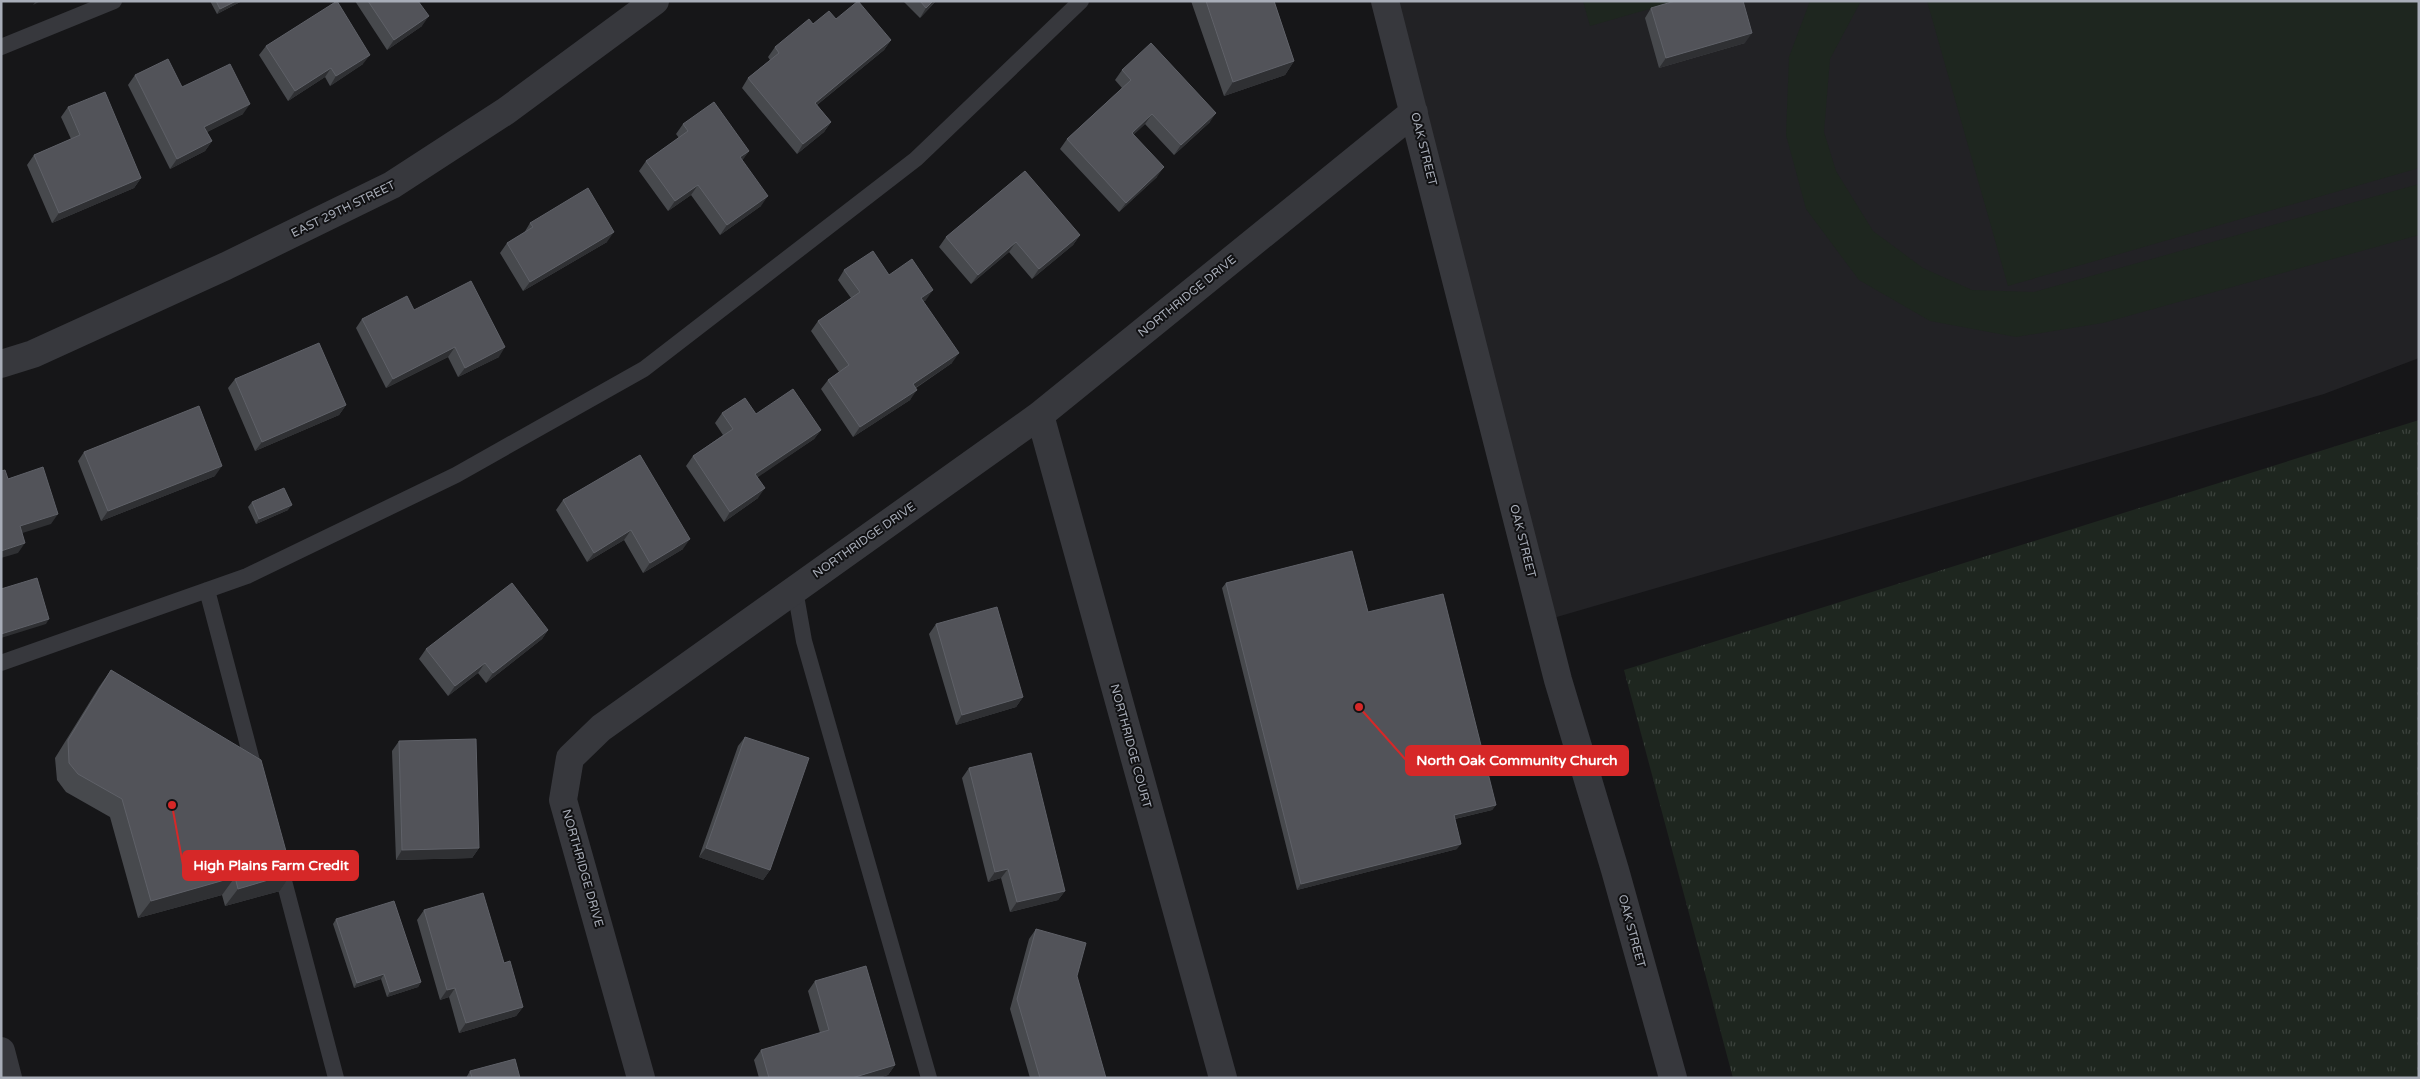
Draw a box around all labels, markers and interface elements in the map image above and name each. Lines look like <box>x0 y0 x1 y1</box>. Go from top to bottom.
street label: OAK STREET <box>1408 111 1440 188</box>
street label: EAST 29TH STREET <box>289 177 398 240</box>
street label: NORTHRIDGE DRIVE <box>1135 252 1239 340</box>
street label: NORTHRIDGE DRIVE <box>810 499 918 581</box>
street label: OAK STREET <box>1507 503 1539 580</box>
street label: NORTHRIDGE COURT <box>1108 682 1154 810</box>
callout: North Oak Community Church <box>1406 746 1628 775</box>
text: North Oak Community Church <box>1416 752 1618 769</box>
street label: NORTHRIDGE DRIVE <box>559 807 607 929</box>
callout: High Plains Farm Credit <box>183 851 358 880</box>
text: High Plains Farm Credit <box>193 857 349 874</box>
street label: OAK STREET <box>1616 893 1649 970</box>

